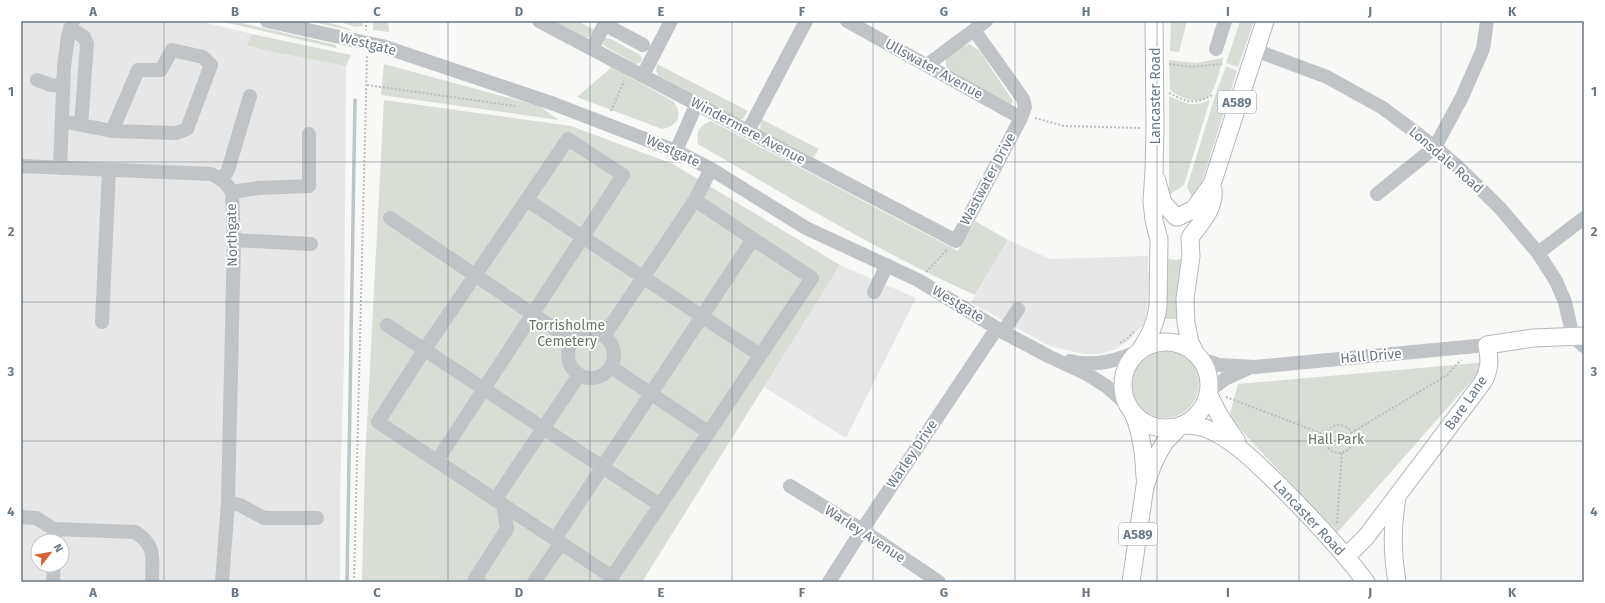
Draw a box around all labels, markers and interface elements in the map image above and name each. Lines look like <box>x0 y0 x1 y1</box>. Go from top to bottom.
text: A <box>88 4 97 19</box>
text: B <box>231 4 239 19</box>
text: C <box>373 4 381 19</box>
text: D <box>515 4 524 19</box>
text: E <box>658 4 665 19</box>
text: F <box>799 4 806 19</box>
text: G <box>940 4 948 19</box>
text: H <box>1082 4 1090 19</box>
text: I <box>1226 4 1230 19</box>
text: J <box>1367 4 1372 19</box>
text: K <box>1508 4 1517 19</box>
street label: Westgate <box>338 29 398 59</box>
street label: Ullswater Avenue <box>882 35 986 103</box>
street label: Lancaster Road <box>1147 47 1164 145</box>
text: 1 <box>8 84 14 99</box>
text: 1 <box>1591 84 1597 99</box>
road number: A589 <box>1218 91 1256 113</box>
street label: Windermere Avenue <box>688 94 808 168</box>
street label: Lonsdale Road <box>1405 123 1487 197</box>
street label: Wastwater Drive <box>957 130 1019 228</box>
street label: Westgate <box>643 131 703 171</box>
street label: Northgate <box>223 203 241 267</box>
text: 2 <box>8 224 15 239</box>
text: 2 <box>1591 224 1598 239</box>
street label: Westgate <box>929 282 987 326</box>
park label: Torrisholme Cemetery <box>529 317 605 350</box>
street label: Hall Drive <box>1340 345 1402 367</box>
text: 3 <box>7 364 15 379</box>
text: 3 <box>1590 364 1598 379</box>
street label: Bare Lane <box>1441 372 1491 434</box>
street label: Warley Drive <box>883 416 941 492</box>
park label: Hall Park <box>1308 431 1365 448</box>
street label: Lancaster Road <box>1270 477 1348 559</box>
street label: Warley Avenue <box>821 502 909 566</box>
text: 4 <box>7 504 15 519</box>
text: 4 <box>1590 504 1598 519</box>
road number: A589 <box>1119 523 1157 545</box>
north arrow <box>30 533 70 573</box>
text: N <box>51 542 66 555</box>
text: A <box>88 585 97 600</box>
text: B <box>231 585 239 600</box>
text: C <box>373 585 381 600</box>
text: D <box>515 585 524 600</box>
text: E <box>658 585 665 600</box>
text: F <box>799 585 806 600</box>
text: G <box>940 585 948 600</box>
text: H <box>1082 585 1090 600</box>
text: I <box>1226 585 1230 600</box>
text: J <box>1367 585 1372 600</box>
text: K <box>1508 585 1517 600</box>

